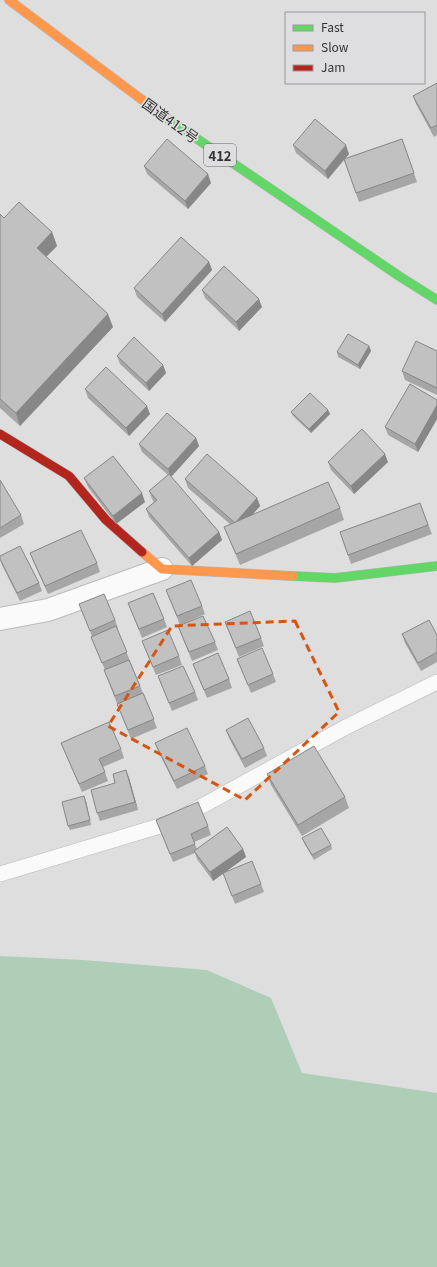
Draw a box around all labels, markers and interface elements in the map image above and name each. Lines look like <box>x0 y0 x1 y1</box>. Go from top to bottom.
legend <box>285 12 425 84</box>
text: Fast <box>321 18 344 35</box>
text: Slow <box>321 38 349 55</box>
text: Jam <box>321 58 345 75</box>
street label: 国道412号 <box>139 93 203 147</box>
road number: 412 <box>204 144 236 166</box>

